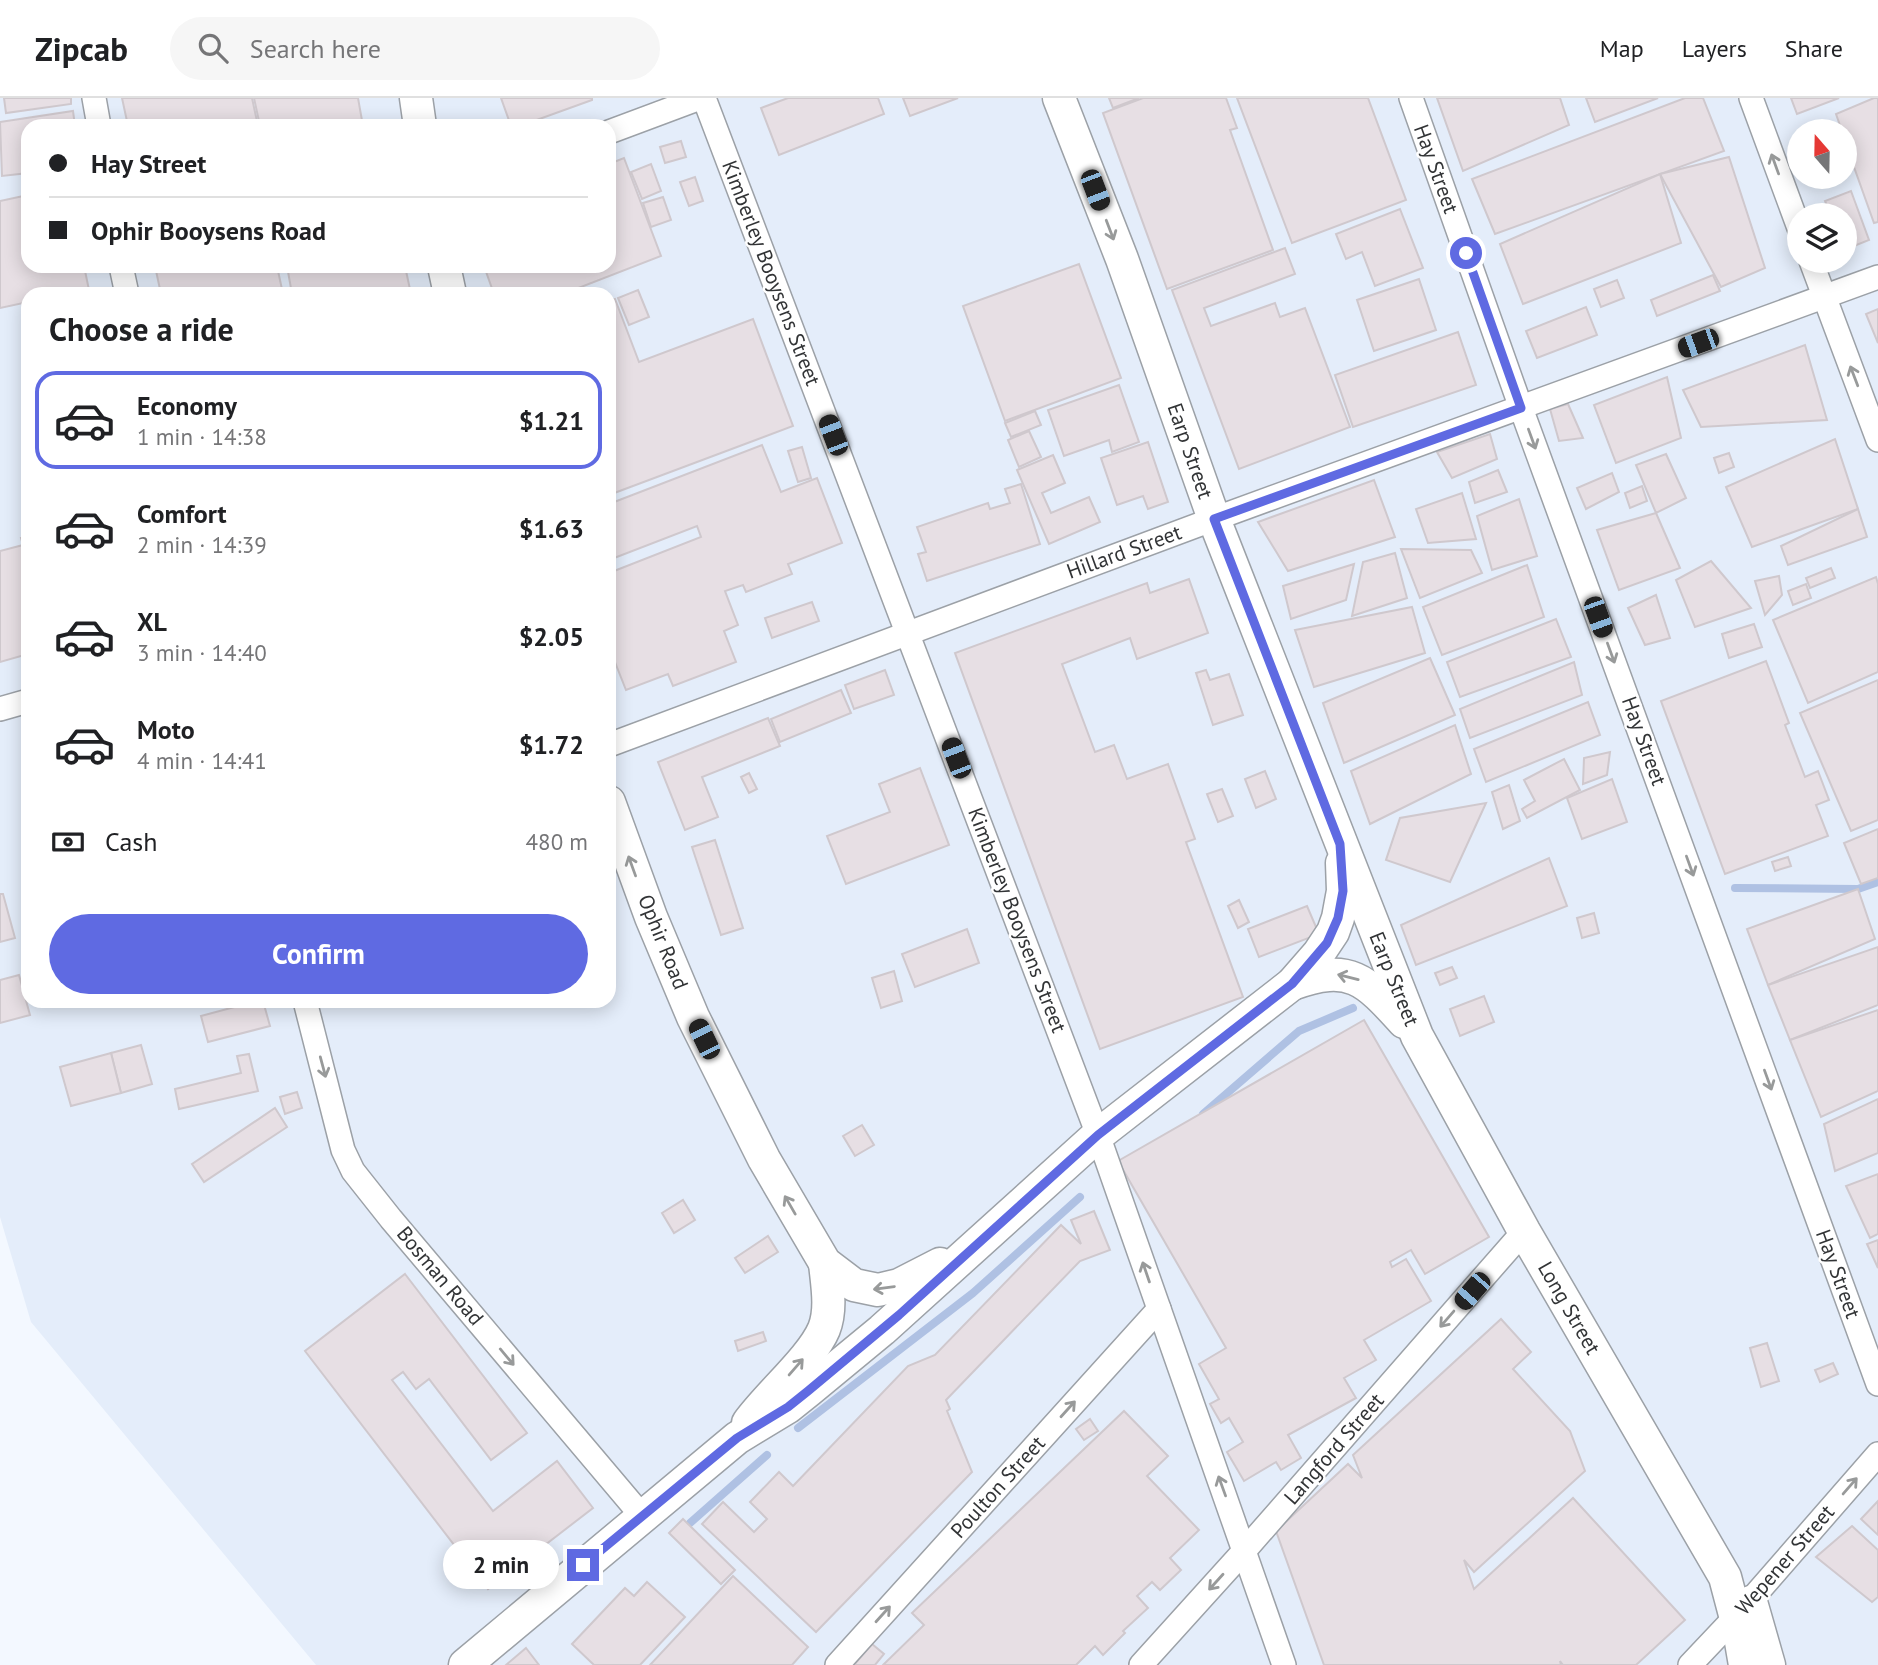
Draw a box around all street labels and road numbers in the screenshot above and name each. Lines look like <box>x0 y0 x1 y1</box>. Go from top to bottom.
street label: Hay Street <box>1408 121 1465 217</box>
street label: Kimberley Booysens Street <box>716 156 827 389</box>
street label: Earp Street <box>1162 399 1219 502</box>
street label: Hillard Street <box>1063 518 1185 585</box>
street label: Hay Street <box>1616 693 1673 789</box>
street label: Kimberley Booysens Street <box>962 803 1073 1036</box>
street label: Ophir Road <box>632 890 695 993</box>
street label: Earp Street <box>1363 928 1426 1030</box>
street label: Bosman Road <box>391 1221 490 1331</box>
street label: Hay Street <box>1810 1226 1867 1322</box>
street label: Long Street <box>1532 1256 1607 1359</box>
street label: Langford Street <box>1278 1387 1389 1510</box>
street label: Poulton Street <box>945 1430 1051 1543</box>
street label: Wepener Street <box>1729 1499 1840 1621</box>

